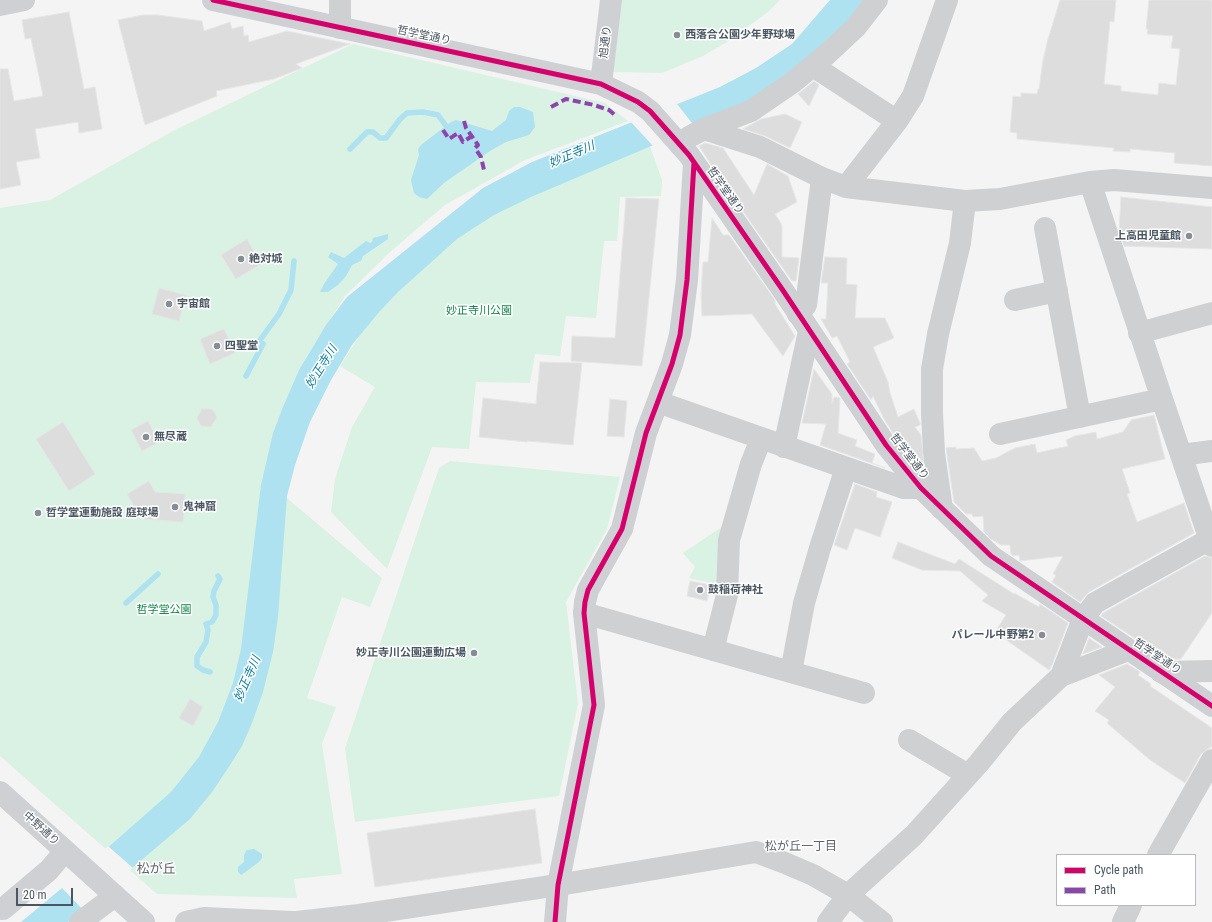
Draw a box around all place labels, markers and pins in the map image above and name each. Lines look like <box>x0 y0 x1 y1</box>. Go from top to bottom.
place label: 西落合公園少年野球場 <box>685 28 795 42</box>
marker: 西落合公園少年野球場 <box>672 30 682 40</box>
place label: 上高田児童館 <box>1115 229 1181 243</box>
marker: 上高田児童館 <box>1184 231 1194 241</box>
place label: 絶対城 <box>249 252 282 266</box>
marker: 絶対城 <box>236 254 246 264</box>
place label: 宇宙館 <box>177 297 210 311</box>
marker: 宇宙館 <box>164 299 174 309</box>
place label: 四聖堂 <box>225 339 258 353</box>
marker: 四聖堂 <box>212 341 222 351</box>
place label: 無尽蔵 <box>154 430 187 444</box>
marker: 無尽蔵 <box>141 432 151 442</box>
place label: 鬼神窟 <box>183 500 216 514</box>
marker: 鬼神窟 <box>170 502 180 512</box>
place label: 哲学堂運動施設 庭球場 <box>46 506 159 520</box>
marker: 哲学堂運動施設 庭球場 <box>33 508 43 518</box>
place label: 鼓稲荷神社 <box>708 583 763 597</box>
marker: 鼓稲荷神社 <box>695 585 705 595</box>
place label: パレール中野第2 <box>951 628 1034 642</box>
marker: パレール中野第2 <box>1037 630 1047 640</box>
place label: 妙正寺川公園運動広場 <box>356 646 466 660</box>
marker: 妙正寺川公園運動広場 <box>469 648 479 658</box>

